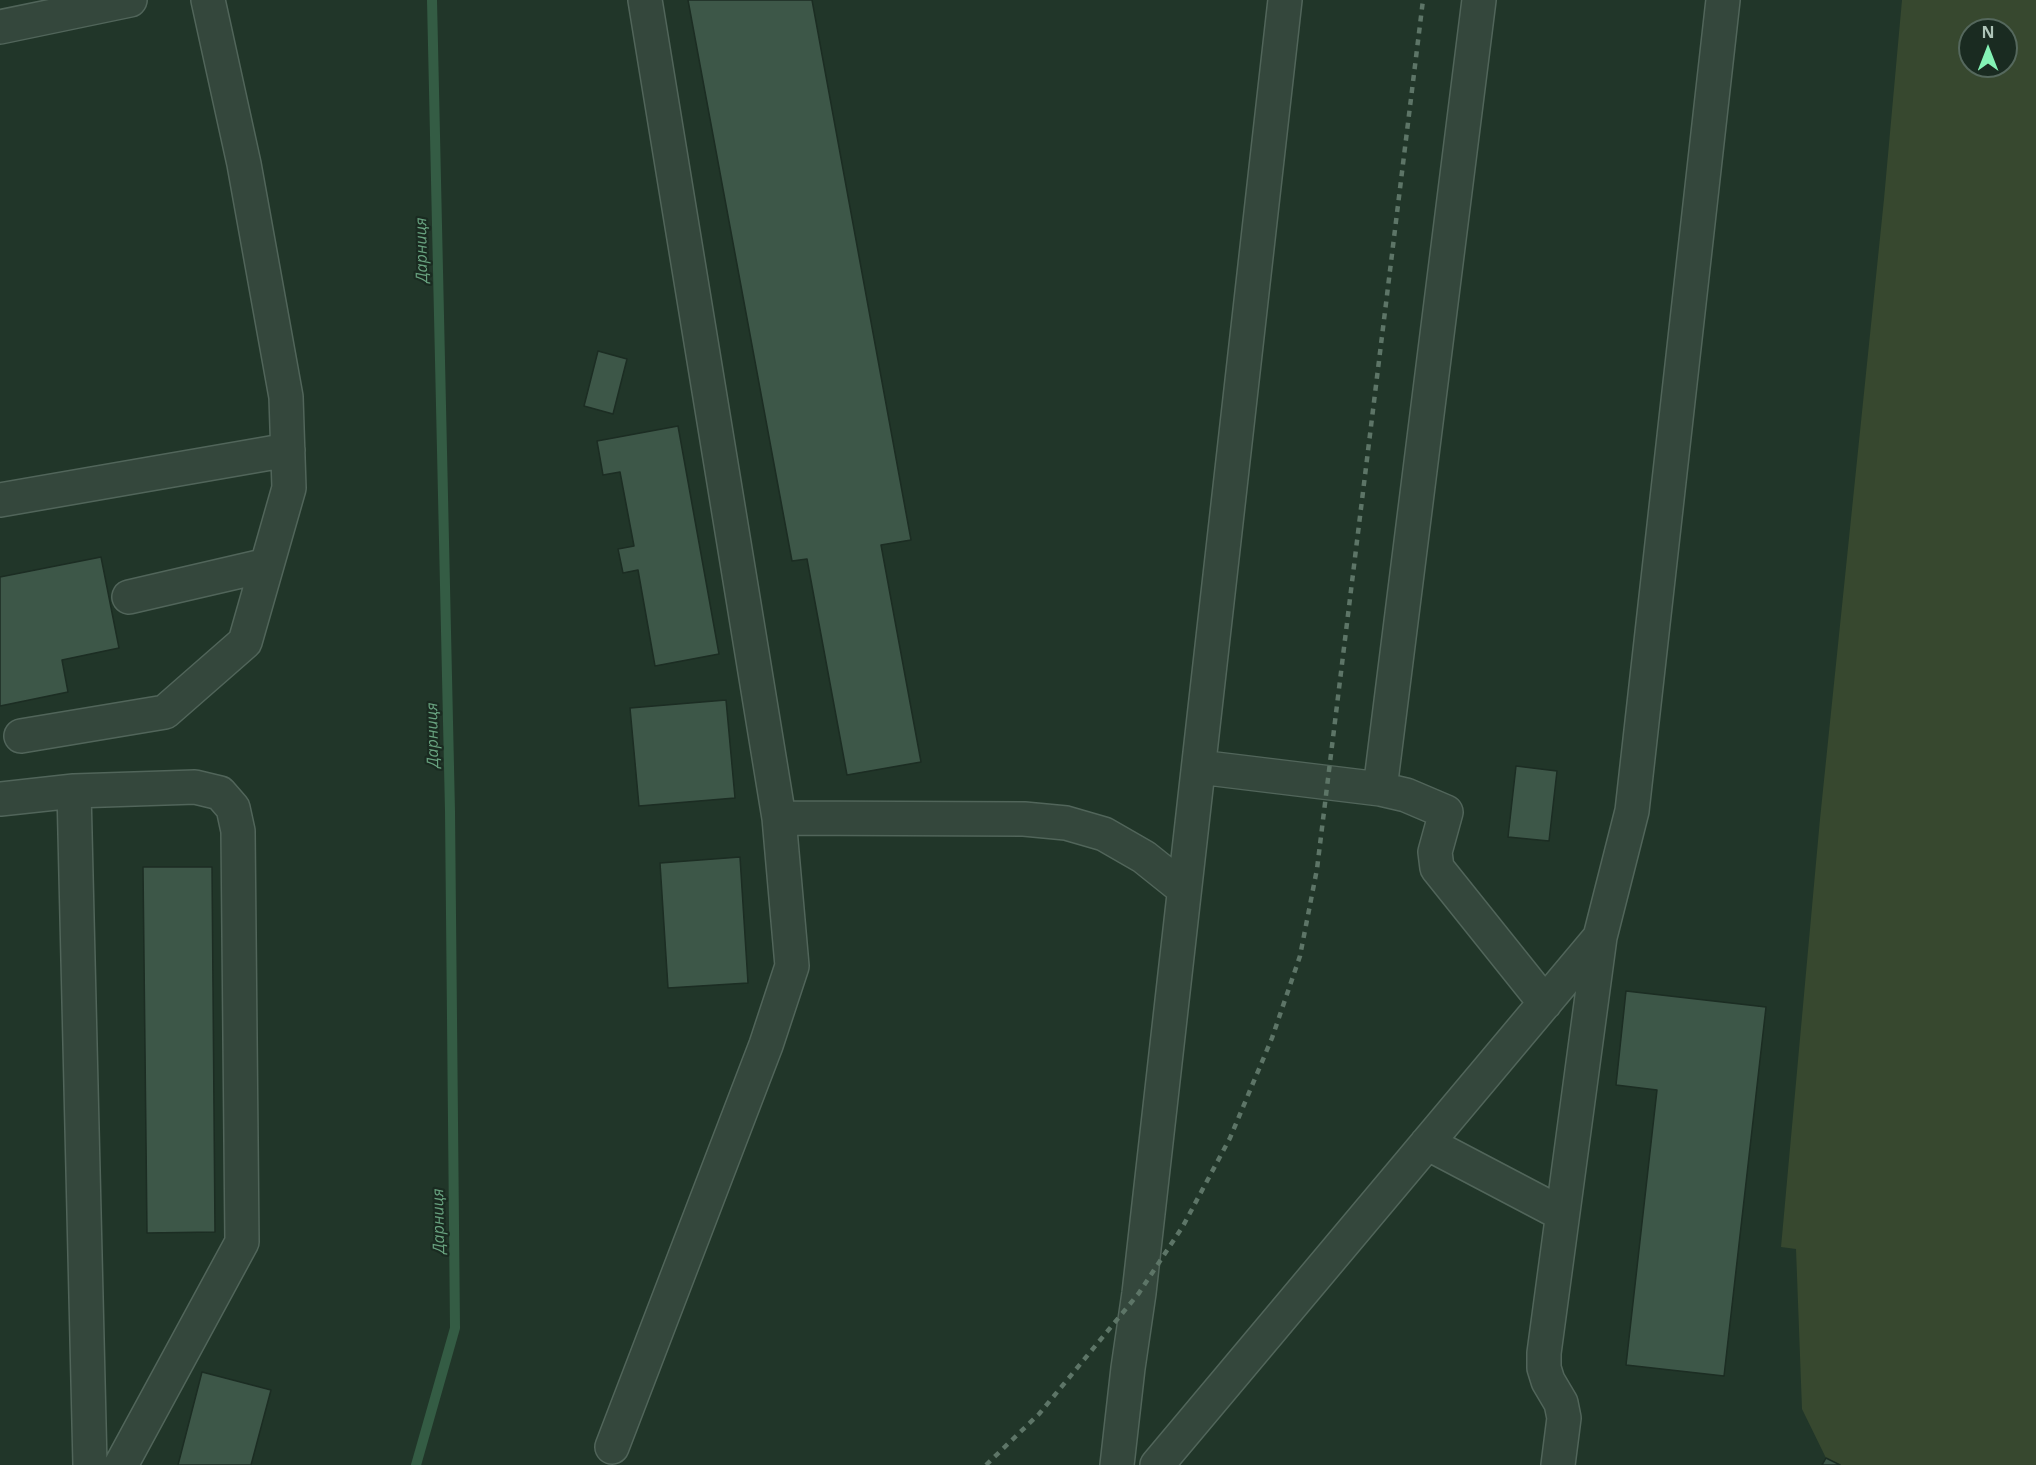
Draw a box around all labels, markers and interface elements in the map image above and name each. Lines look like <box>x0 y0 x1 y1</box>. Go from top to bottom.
north arrow <box>1958 18 2018 78</box>
text: N <box>1981 21 1995 43</box>
water label: Дарниця <box>412 217 432 283</box>
water label: Дарниця <box>423 702 443 768</box>
water label: Дарниця <box>429 1188 449 1254</box>

